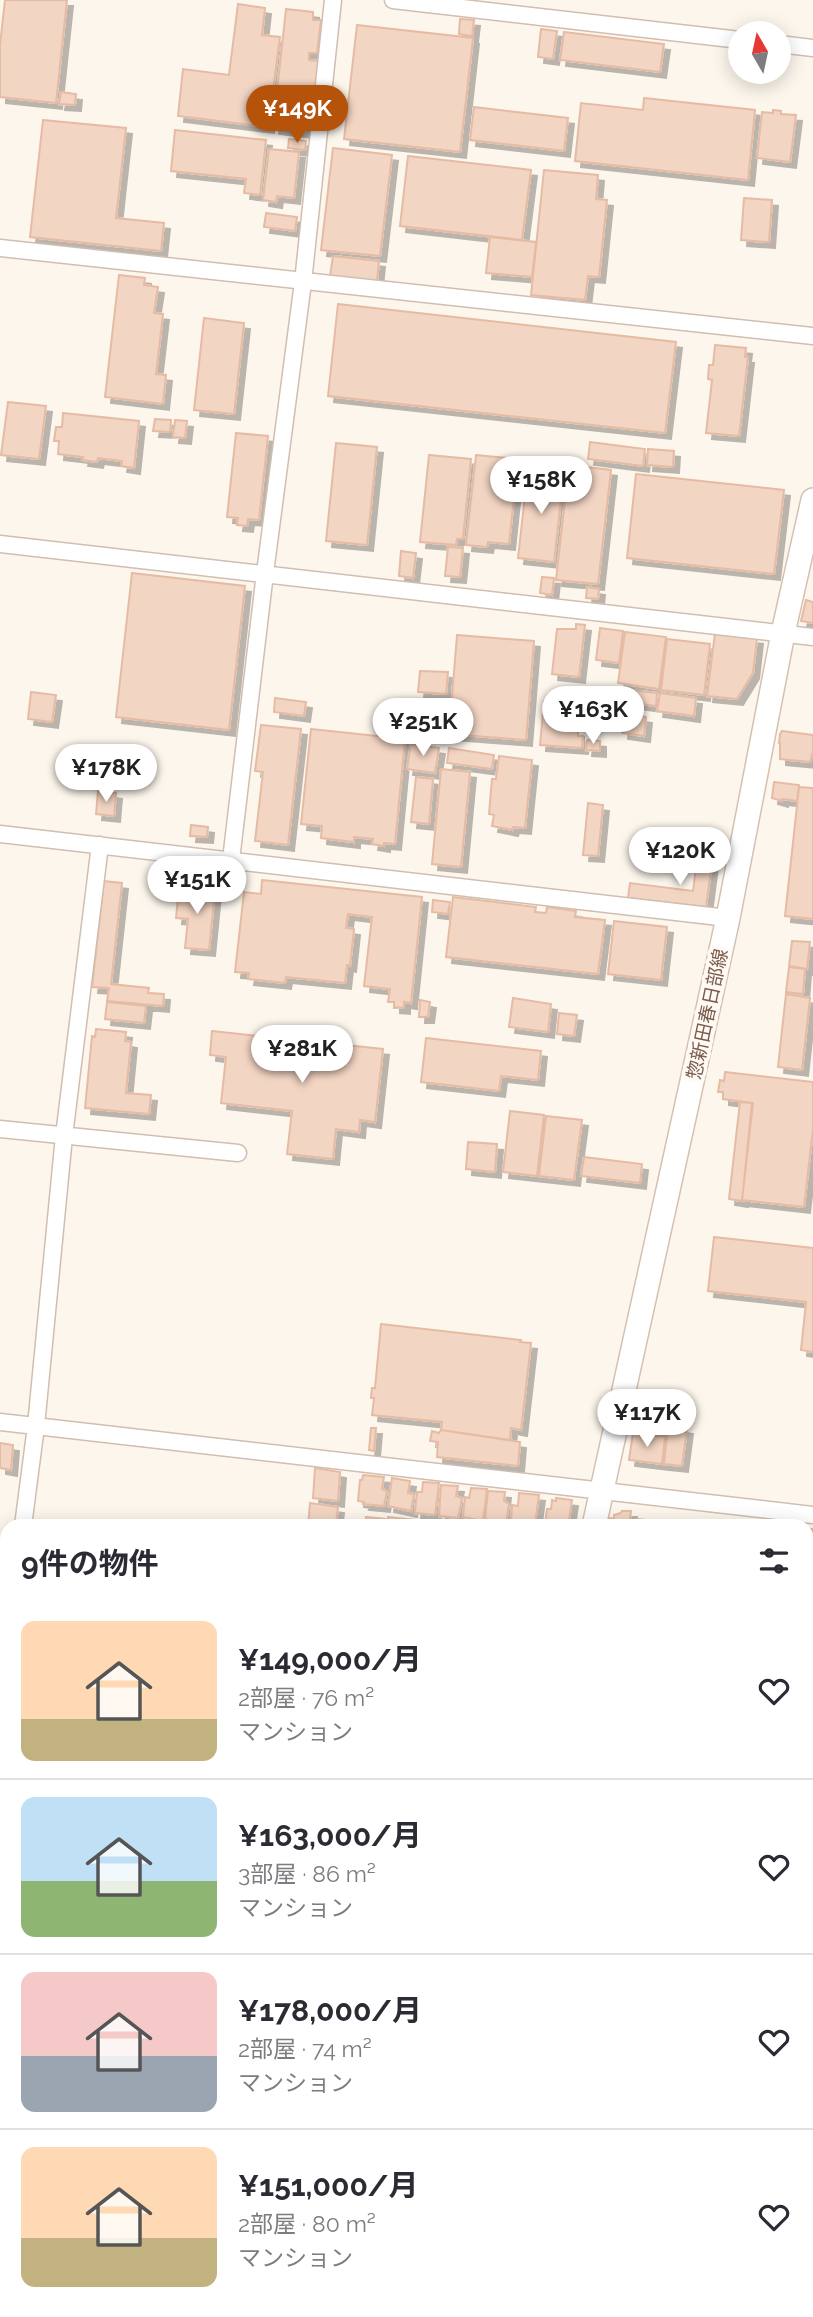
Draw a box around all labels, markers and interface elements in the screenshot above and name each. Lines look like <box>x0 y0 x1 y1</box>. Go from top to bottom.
north arrow <box>728 21 791 84</box>
map controls <box>728 21 791 84</box>
pin: ¥149K <box>248 86 346 145</box>
text: ¥149K <box>262 94 332 121</box>
pin: ¥158K <box>492 456 590 516</box>
text: ¥158K <box>506 465 576 492</box>
pin: ¥163K <box>544 686 642 746</box>
text: ¥163K <box>558 695 628 722</box>
pin: ¥251K <box>374 698 472 758</box>
text: ¥251K <box>389 707 457 734</box>
pin: ¥178K <box>57 744 155 804</box>
text: ¥178K <box>71 753 141 780</box>
pin: ¥120K <box>631 828 729 887</box>
text: ¥120K <box>645 836 715 863</box>
pin: ¥151K <box>148 856 246 916</box>
text: ¥151K <box>163 865 231 892</box>
street label: 惣新田春日部線 <box>682 947 732 1081</box>
pin: ¥281K <box>253 1026 351 1085</box>
text: ¥281K <box>267 1034 337 1061</box>
pin: ¥117K <box>598 1390 696 1449</box>
text: ¥117K <box>613 1398 681 1425</box>
icon: filters <box>755 1542 793 1580</box>
text: 9件の物件 <box>21 1546 159 1581</box>
text: ¥149,000/月 <box>238 1642 422 1677</box>
icon: home <box>77 1649 161 1733</box>
icon: heart <box>755 1672 793 1710</box>
text: 2部屋 · 76 m² <box>238 1684 374 1711</box>
text: マンション <box>238 1718 353 1745</box>
text: ¥163,000/月 <box>238 1818 422 1853</box>
icon: home <box>77 1825 161 1909</box>
icon: heart <box>755 1848 793 1886</box>
text: 3部屋 · 86 m² <box>238 1860 376 1887</box>
text: マンション <box>238 1894 353 1921</box>
text: ¥178,000/月 <box>238 1993 422 2028</box>
icon: home <box>77 2000 161 2084</box>
icon: heart <box>755 2023 793 2061</box>
text: 2部屋 · 74 m² <box>238 2035 372 2062</box>
text: マンション <box>238 2069 353 2096</box>
text: ¥151,000/月 <box>238 2168 418 2203</box>
icon: home <box>77 2175 161 2259</box>
icon: heart <box>755 2198 793 2236</box>
text: 2部屋 · 80 m² <box>238 2210 376 2237</box>
text: マンション <box>238 2244 353 2271</box>

